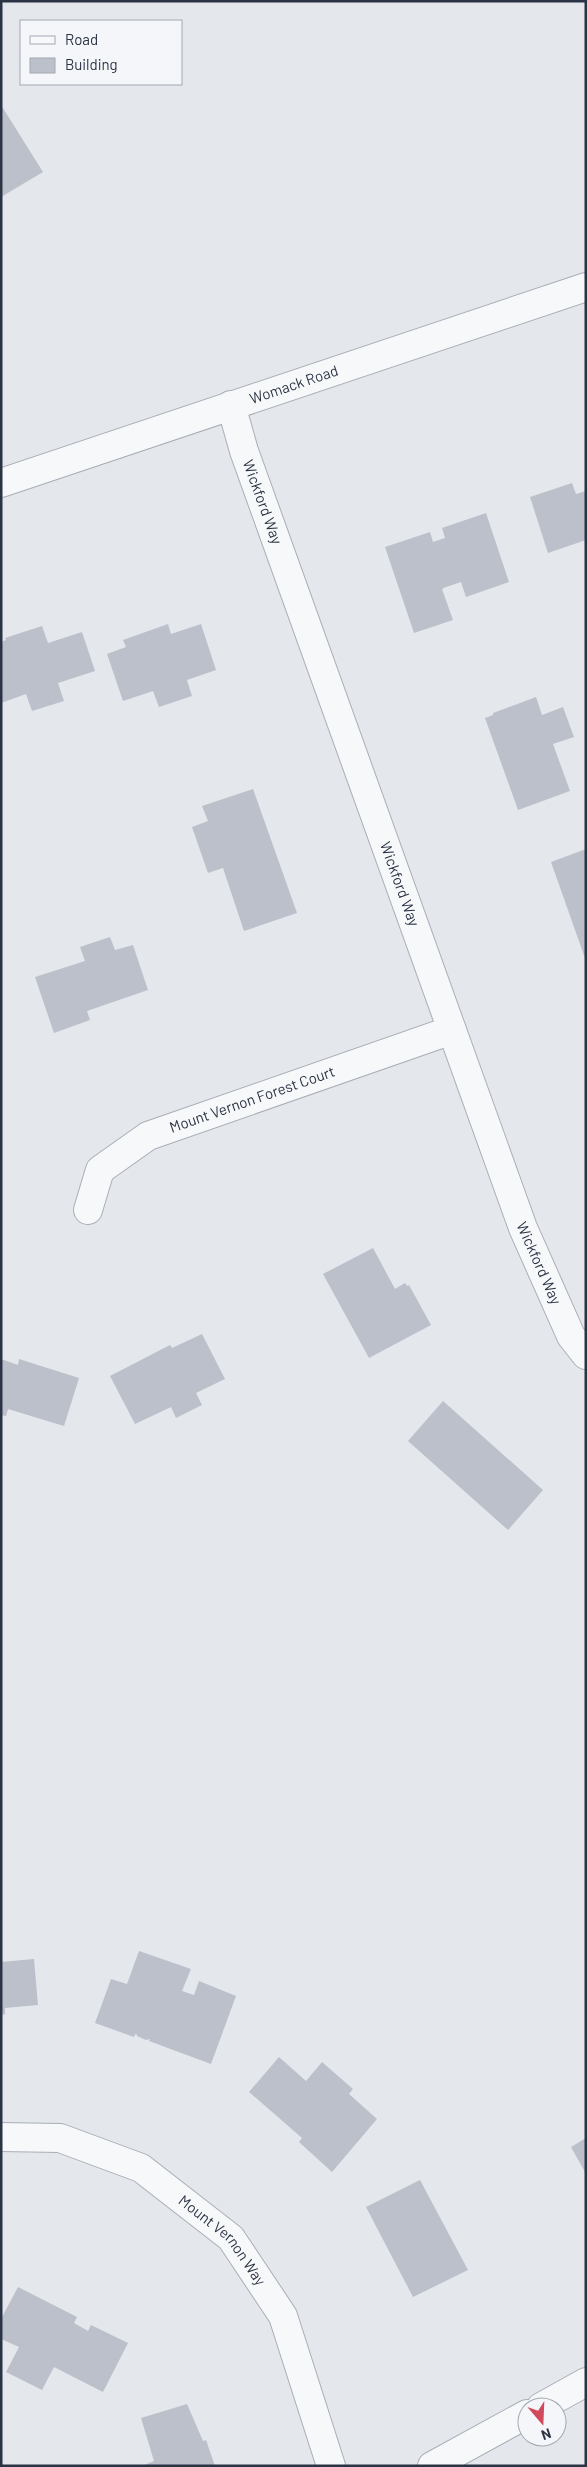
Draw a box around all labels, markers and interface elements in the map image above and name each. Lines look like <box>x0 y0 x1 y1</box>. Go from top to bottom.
legend <box>20 20 182 85</box>
text: Road <box>65 30 98 48</box>
text: Building <box>65 55 118 73</box>
street label: Womack Road <box>247 361 340 407</box>
street label: Wickford Way <box>240 457 287 547</box>
street label: Wickford Way <box>377 839 424 929</box>
street label: Mount Vernon Forest Court <box>167 1062 337 1136</box>
street label: Wickford Way <box>513 1219 566 1307</box>
street label: Mount Vernon Way <box>176 2191 270 2288</box>
north arrow <box>517 2397 567 2447</box>
text: N <box>539 2425 554 2444</box>

